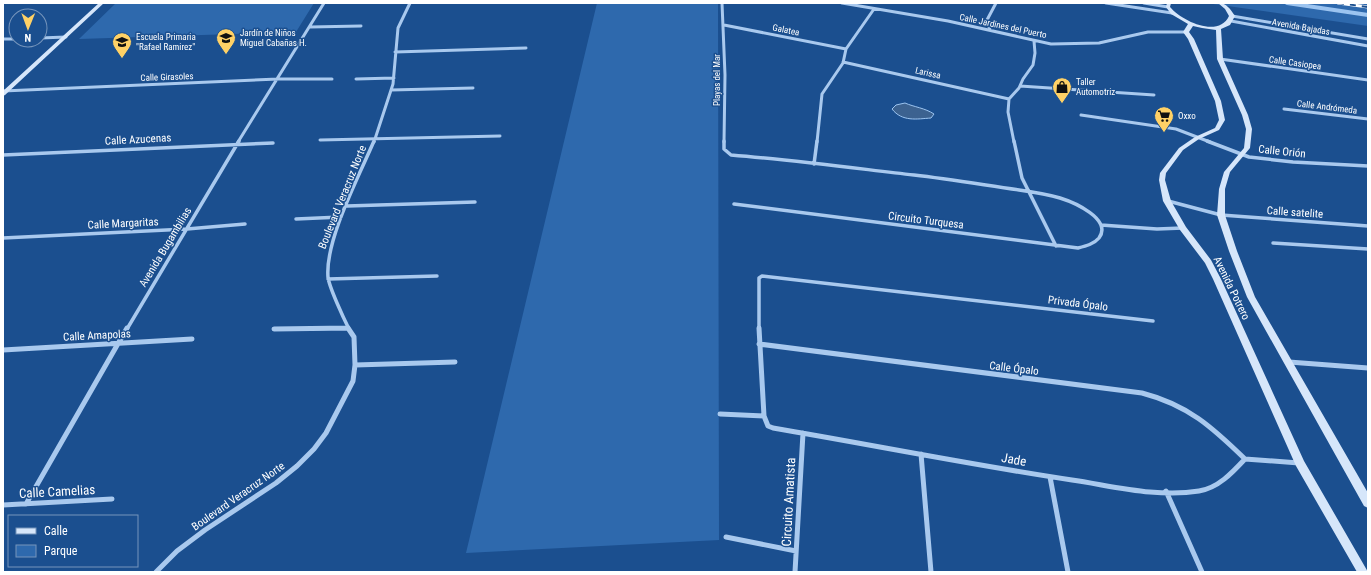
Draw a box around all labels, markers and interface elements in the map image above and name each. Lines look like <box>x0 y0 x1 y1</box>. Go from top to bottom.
north arrow <box>8 8 48 48</box>
street label: Calle Jardines del Puerto <box>959 12 1048 40</box>
street label: Avenida Bajadas <box>1271 17 1331 37</box>
street label: Galatea <box>772 22 800 38</box>
school or university icon: Jardín de Niños Miguel Cabañas H. <box>215 27 237 55</box>
place label: Jardín de Niños Miguel Cabañas H. <box>240 28 307 48</box>
text: N <box>24 31 31 44</box>
school or university icon: Escuela Primaria "Rafael Ramirez" <box>111 31 133 59</box>
place label: Escuela Primaria "Rafael Ramirez" <box>136 32 196 52</box>
street label: Playas del Mar <box>712 54 722 106</box>
street label: Calle Casiopea <box>1268 54 1322 72</box>
street label: Larissa <box>914 65 942 81</box>
street label: Calle Girasoles <box>140 71 194 83</box>
shop icon: Taller Automotriz <box>1051 76 1073 104</box>
place label: Taller Automotriz <box>1076 77 1115 97</box>
street label: Calle Andrómeda <box>1296 98 1358 116</box>
supermarket icon: Oxxo <box>1153 105 1175 133</box>
place label: Oxxo <box>1178 111 1196 121</box>
street label: Calle Azucenas <box>104 131 172 148</box>
street label: Calle Orión <box>1258 143 1306 160</box>
street label: Boulevard Veracruz Norte <box>316 144 369 251</box>
street label: Calle satelite <box>1266 204 1324 221</box>
street label: Avenida Bugambilias <box>137 205 194 289</box>
street label: Circuito Turquesa <box>887 209 964 232</box>
street label: Calle Margaritas <box>87 215 159 232</box>
street label: Avenida Potrero <box>1211 254 1253 322</box>
street label: Privada Ópalo <box>1047 293 1109 314</box>
street label: Calle Amapolas <box>63 327 131 344</box>
street label: Calle Ópalo <box>989 359 1040 378</box>
street label: Jade <box>1000 450 1028 469</box>
street label: Circuito Amatista <box>779 457 798 547</box>
street label: Boulevard Veracruz Norte <box>189 459 287 533</box>
street label: Calle Camelias <box>19 482 96 501</box>
legend <box>8 515 138 567</box>
text: Calle <box>44 524 68 538</box>
text: Parque <box>44 544 78 558</box>

